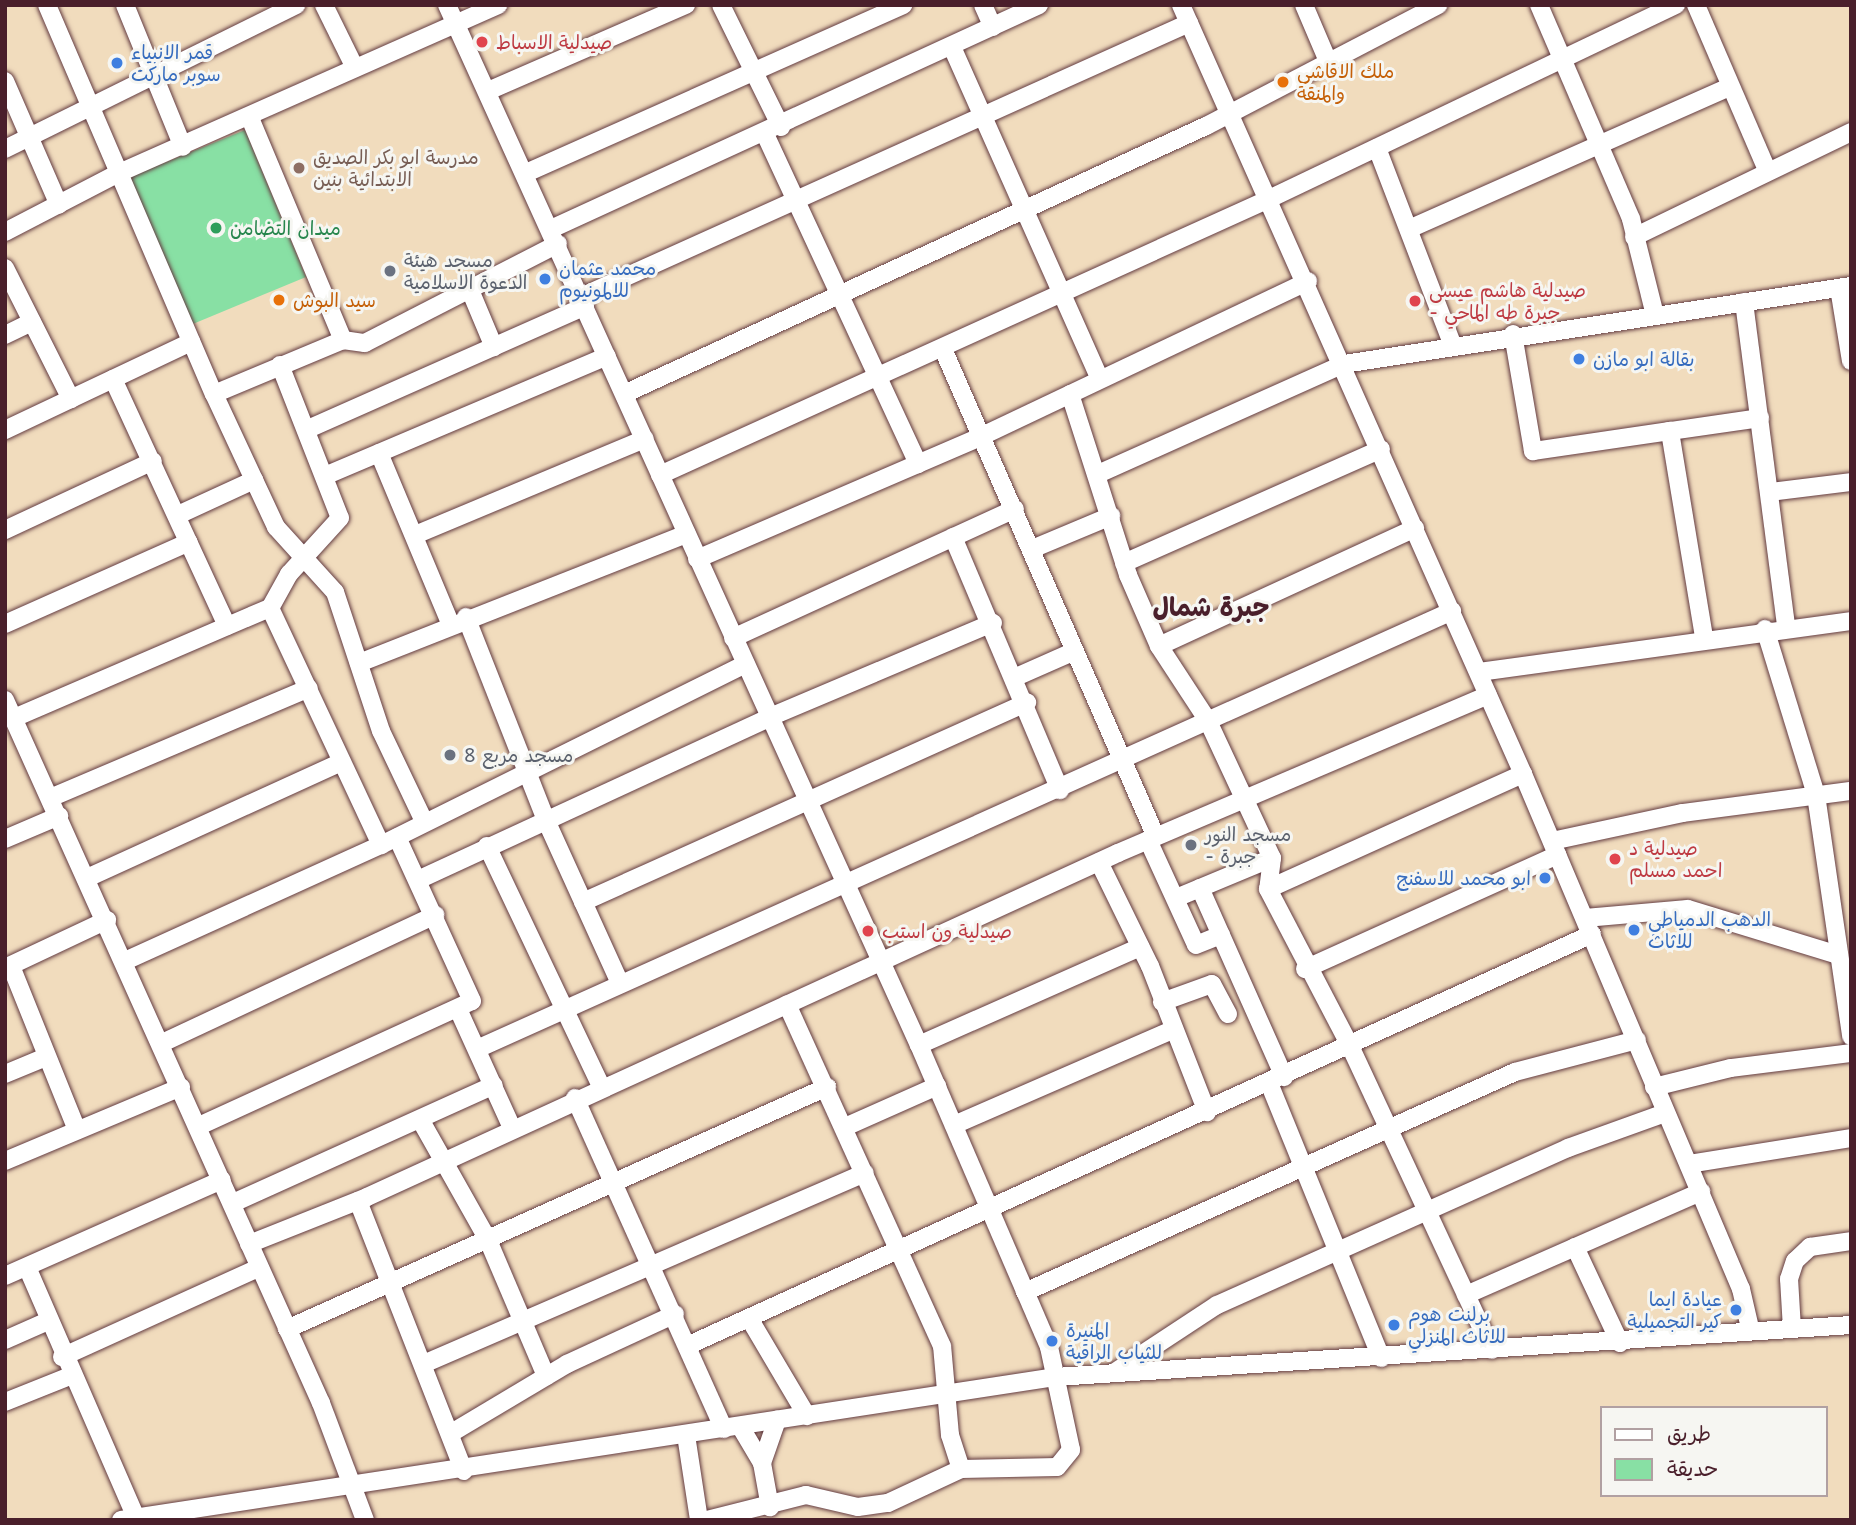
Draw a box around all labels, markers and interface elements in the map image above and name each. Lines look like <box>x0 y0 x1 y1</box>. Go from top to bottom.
place label: صيدلية الاسباط <box>496 31 612 53</box>
marker: صيدلية الاسباط <box>474 34 490 50</box>
place label: قمر الانبياء سوبر ماركت <box>131 41 221 85</box>
marker: قمر الانبياء سوبر ماركت <box>109 55 125 71</box>
place label: ملك الاقاشي والمنقة <box>1297 60 1394 104</box>
marker: ملك الاقاشي والمنقة <box>1275 74 1291 90</box>
place label: مدرسة ابو بكر الصديق الابتدائية بنين <box>313 146 479 190</box>
marker: مدرسة ابو بكر الصديق الابتدائية بنين <box>291 160 307 176</box>
place label: ميدان التضامن <box>230 217 341 239</box>
marker: ميدان التضامن <box>208 220 224 236</box>
place label: مسجد هيئة الدعوة الاسلامية <box>404 249 527 293</box>
place label: محمد عثمان للالمونيوم <box>559 257 656 301</box>
marker: مسجد هيئة الدعوة الاسلامية <box>382 263 398 279</box>
marker: محمد عثمان للالمونيوم <box>537 271 553 287</box>
place label: صيدلية هاشم عيسى - جبرة طه الماحي <box>1429 279 1586 323</box>
place label: سيد البوش <box>293 289 376 311</box>
marker: سيد البوش <box>271 292 287 308</box>
marker: صيدلية هاشم عيسى - جبرة طه الماحي <box>1407 293 1423 309</box>
place label: بقالة ابو مازن <box>1593 348 1694 370</box>
marker: بقالة ابو مازن <box>1571 351 1587 367</box>
district label: جبرة شمال <box>1153 590 1269 622</box>
place label: مسجد مربع 8 <box>464 744 573 766</box>
marker: مسجد مربع 8 <box>442 747 458 763</box>
place label: مسجد النور - جبرة <box>1205 823 1291 867</box>
marker: مسجد النور - جبرة <box>1183 837 1199 853</box>
place label: صيدلية د احمد مسلم <box>1629 837 1722 881</box>
marker: صيدلية د احمد مسلم <box>1607 851 1623 867</box>
place label: ابو محمد للاسفنج <box>1397 867 1531 889</box>
marker: ابو محمد للاسفنج <box>1537 870 1553 886</box>
place label: الدهب الدمياطي للاثاث <box>1648 908 1771 952</box>
place label: صيدلية ون استب <box>882 920 1012 942</box>
marker: الدهب الدمياطي للاثاث <box>1626 922 1642 938</box>
marker: صيدلية ون استب <box>860 923 876 939</box>
place label: عيادة ايما كير التجميلية <box>1627 1288 1722 1332</box>
marker: عيادة ايما كير التجميلية <box>1728 1302 1744 1318</box>
place label: برلنت هوم للاثاث المنزلي <box>1408 1303 1506 1347</box>
marker: برلنت هوم للاثاث المنزلي <box>1386 1317 1402 1333</box>
place label: المنيرة للثياب الراقية <box>1066 1319 1162 1363</box>
marker: المنيرة للثياب الراقية <box>1044 1333 1060 1349</box>
legend <box>1601 1406 1828 1497</box>
text: طريق <box>1667 1416 1711 1448</box>
text: حديقة <box>1667 1451 1718 1483</box>

